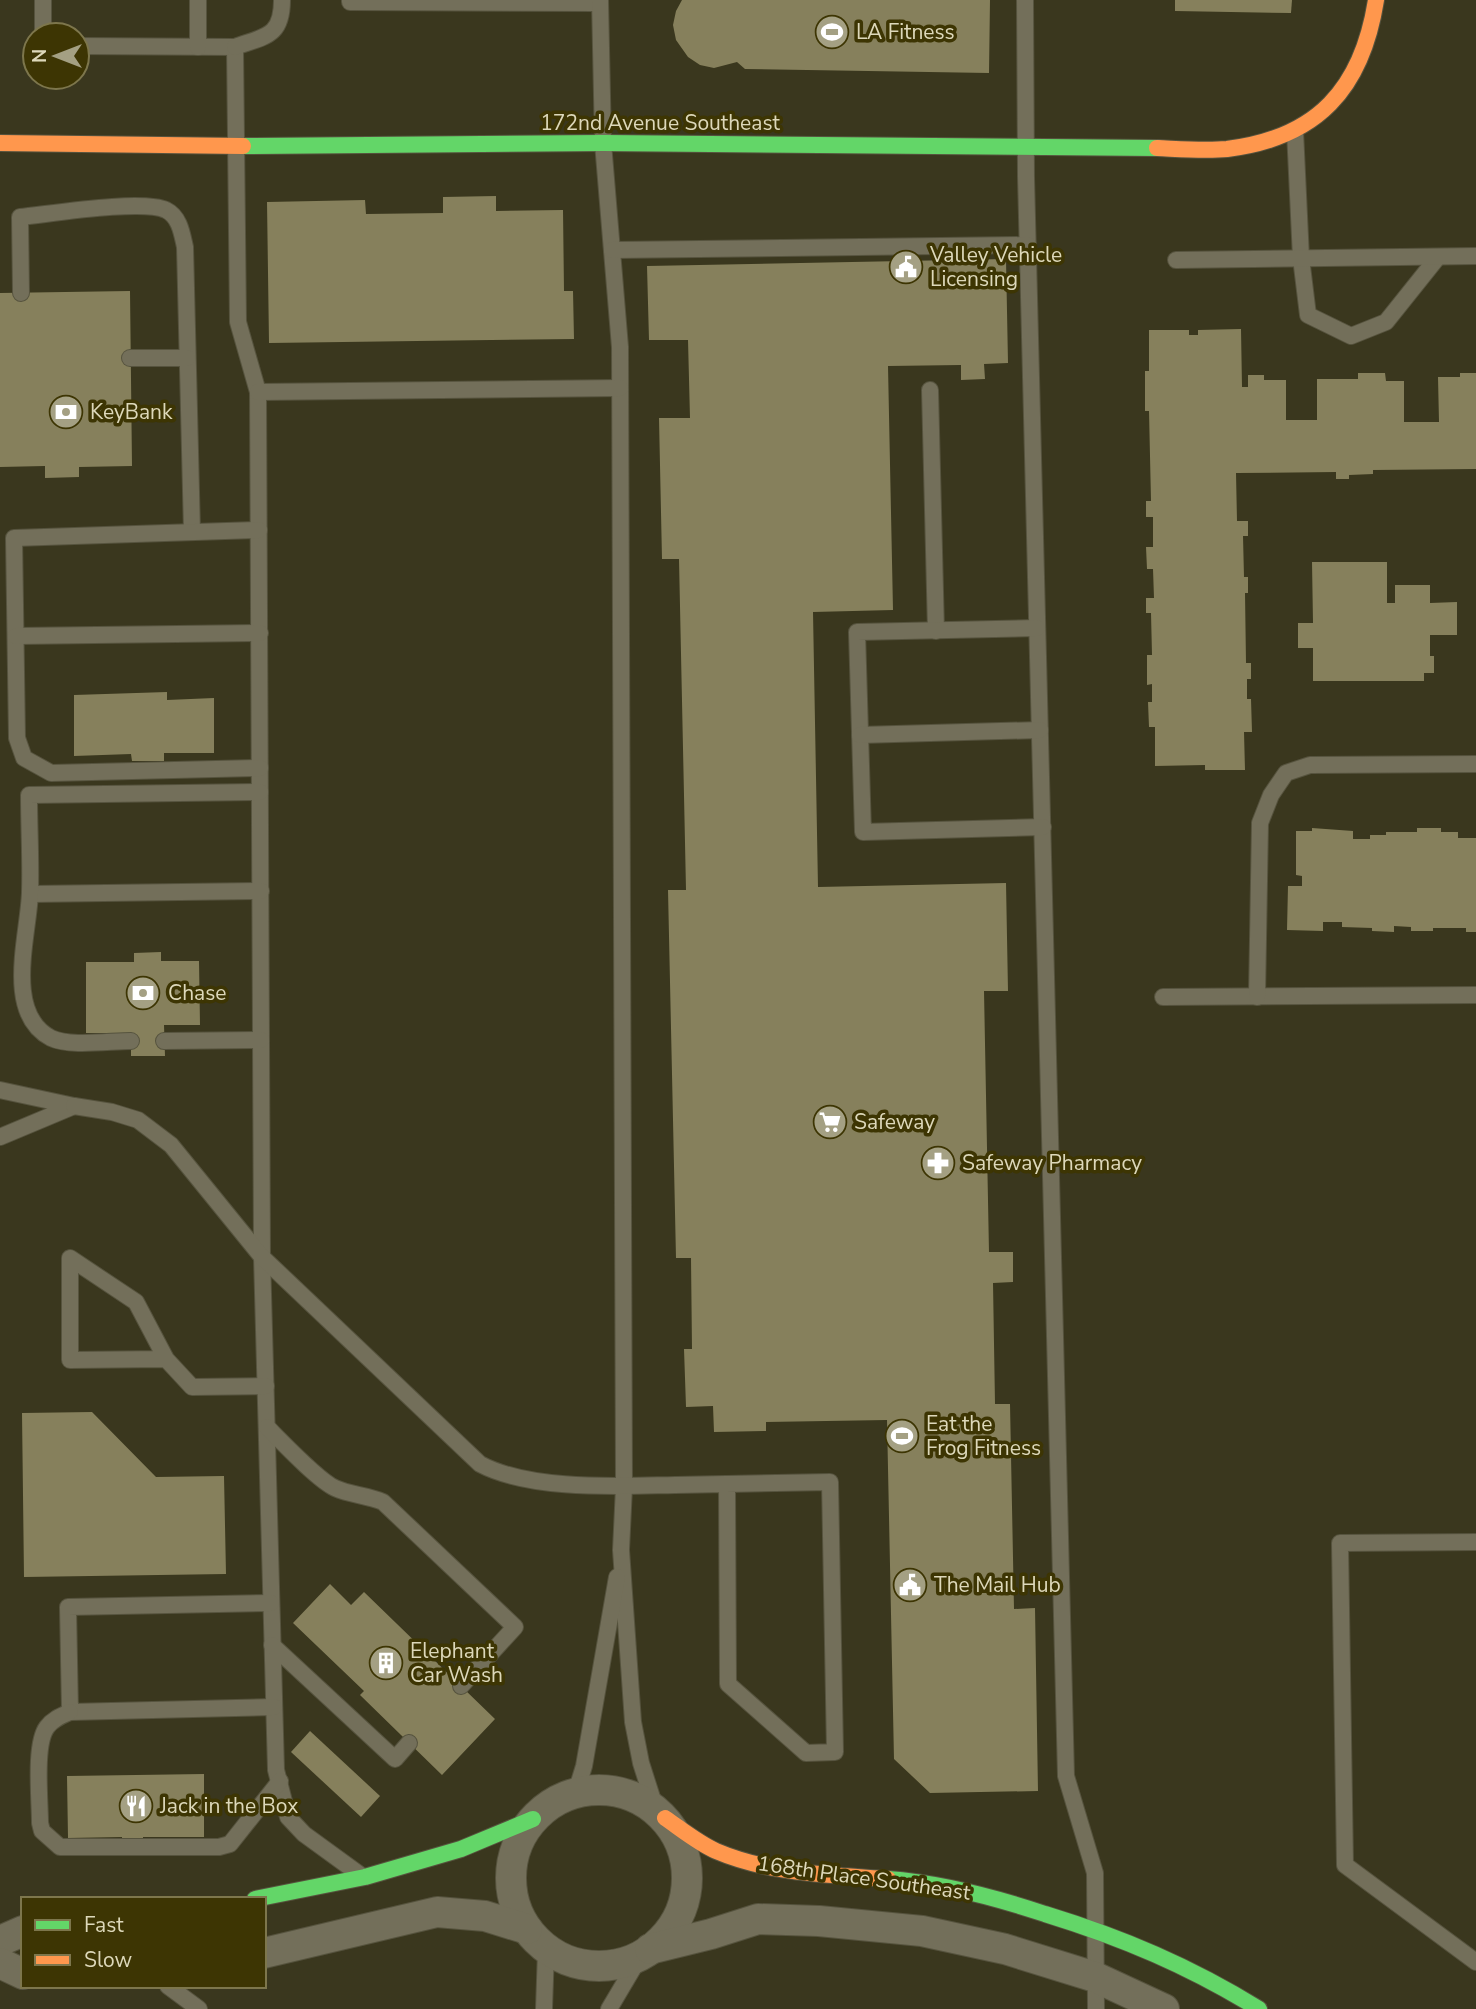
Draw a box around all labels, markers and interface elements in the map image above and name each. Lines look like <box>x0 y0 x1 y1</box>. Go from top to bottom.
sports icon: LA Fitness <box>813 13 851 51</box>
place label: LA Fitness <box>856 18 955 46</box>
north arrow <box>21 21 91 91</box>
text: N <box>27 49 53 63</box>
street label: 172nd Avenue Southeast <box>540 109 780 137</box>
place label: Valley Vehicle Licensing <box>929 241 1062 293</box>
public building icon: Valley Vehicle Licensing <box>887 248 925 286</box>
bank icon: KeyBank <box>47 393 85 431</box>
place label: KeyBank <box>90 398 173 426</box>
bank icon: Chase <box>124 974 162 1012</box>
place label: Chase <box>168 979 226 1007</box>
supermarket icon: Safeway <box>811 1103 849 1141</box>
place label: Safeway <box>854 1108 935 1136</box>
pharmacy icon: Safeway Pharmacy <box>919 1144 957 1182</box>
place label: Safeway Pharmacy <box>962 1149 1142 1177</box>
place label: Eat the Frog Fitness <box>926 1410 1041 1462</box>
sports icon: Eat the Frog Fitness <box>883 1417 921 1455</box>
public building icon: The Mail Hub <box>891 1566 929 1604</box>
place label: The Mail Hub <box>934 1571 1061 1599</box>
place label: Elephant Car Wash <box>410 1637 503 1689</box>
building icon: Elephant Car Wash <box>367 1644 405 1682</box>
restaurant icon: Jack in the Box <box>117 1787 155 1825</box>
place label: Jack in the Box <box>159 1792 298 1820</box>
street label: 168th Place Southeast <box>756 1849 973 1907</box>
legend <box>21 1897 266 1988</box>
text: Fast <box>84 1911 124 1939</box>
text: Slow <box>84 1946 133 1974</box>

